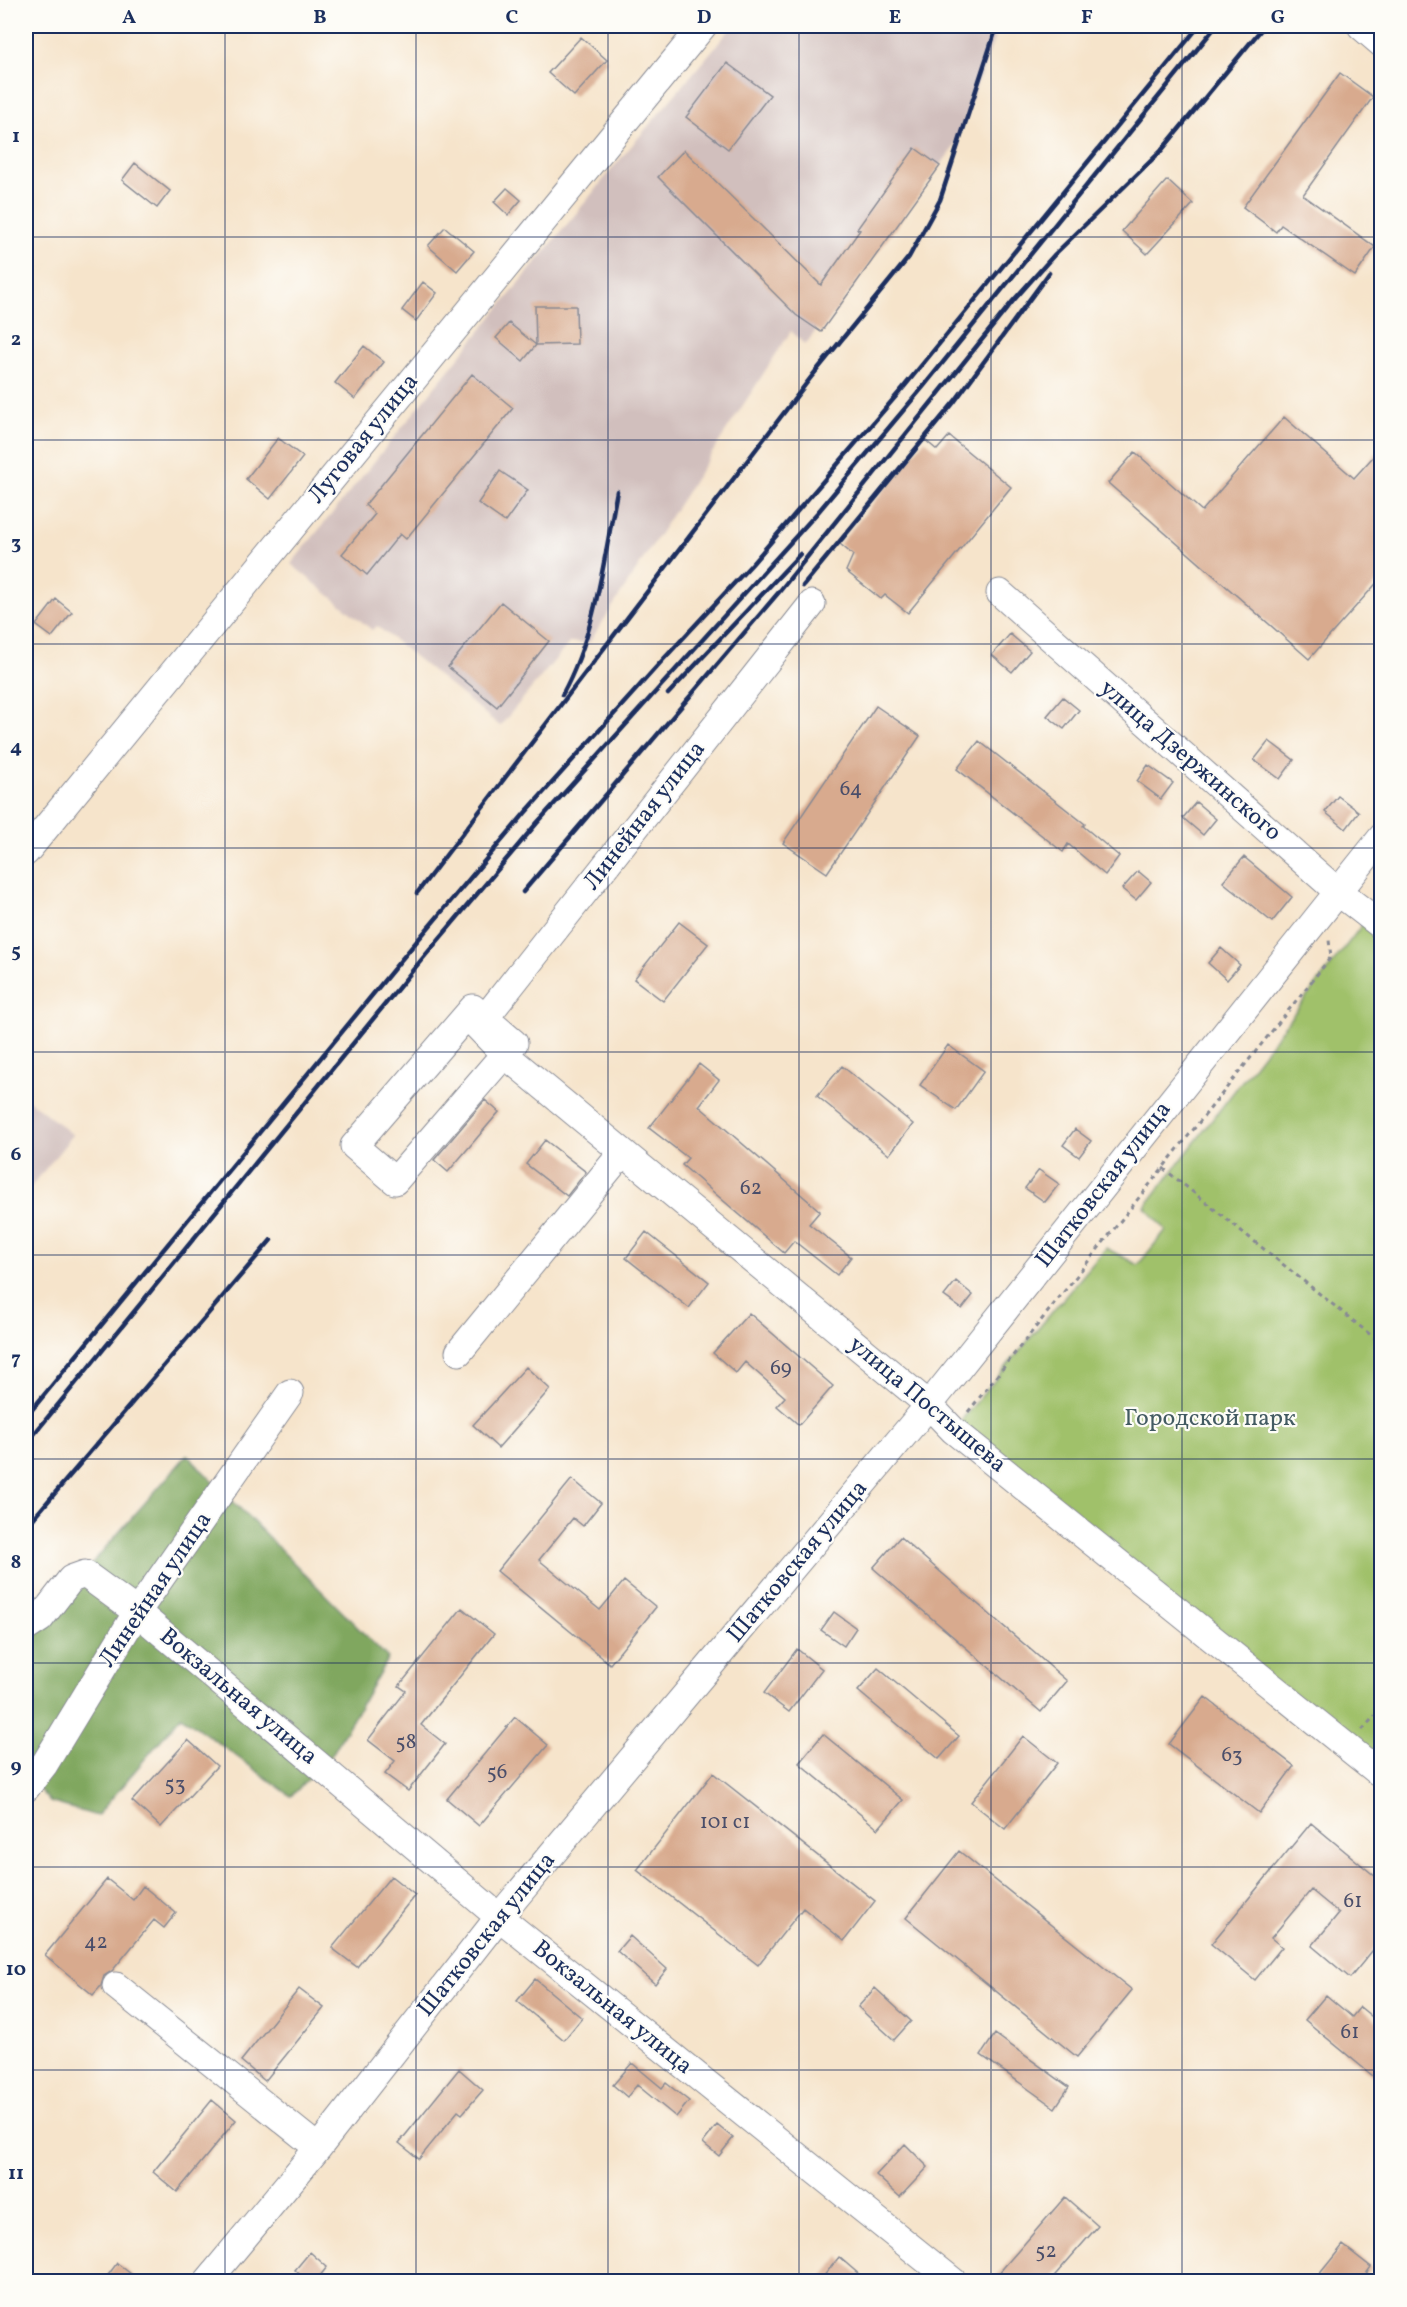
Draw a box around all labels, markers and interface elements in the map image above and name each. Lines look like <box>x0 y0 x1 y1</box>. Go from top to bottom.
text: A <box>122 4 136 32</box>
text: B <box>313 4 327 32</box>
text: C <box>506 4 519 32</box>
text: D <box>697 4 711 32</box>
text: E <box>889 4 901 32</box>
text: F <box>1081 4 1093 32</box>
text: G <box>1271 4 1285 32</box>
text: 1 <box>12 123 20 151</box>
text: 2 <box>11 326 21 354</box>
street label: Луговая улица <box>301 367 427 511</box>
text: 3 <box>11 530 21 558</box>
street label: улица Дзержинского <box>1092 672 1288 850</box>
text: 4 <box>10 734 22 762</box>
street label: Линейная улица <box>576 734 714 898</box>
house number: 64 <box>840 775 862 804</box>
text: 5 <box>11 938 21 966</box>
street label: Шатковская улица <box>1028 1094 1180 1276</box>
text: 6 <box>11 1141 22 1169</box>
house number: 62 <box>740 1174 762 1203</box>
street label: улица Постышева <box>840 1329 1014 1481</box>
text: 7 <box>11 1345 21 1373</box>
house number: 69 <box>770 1354 792 1383</box>
park label: Городской парк <box>1124 1402 1296 1436</box>
street label: Шатковская улица <box>720 1473 876 1651</box>
street label: Линейная улица <box>91 1505 221 1675</box>
text: 8 <box>11 1549 21 1577</box>
street label: Вокзальная улица <box>151 1620 325 1774</box>
house number: 58 <box>396 1728 416 1757</box>
house number: 63 <box>1221 1741 1243 1770</box>
text: 9 <box>10 1753 22 1781</box>
house number: 56 <box>487 1758 507 1787</box>
house number: 53 <box>165 1770 185 1799</box>
house number: 101 с1 <box>700 1808 750 1837</box>
street label: Шатковская улица <box>410 1845 564 2025</box>
house number: 61 <box>1344 1887 1362 1916</box>
house number: 42 <box>84 1928 108 1957</box>
street label: Вокзальная улица <box>525 1933 699 2083</box>
text: 10 <box>6 1956 26 1984</box>
house number: 61 <box>1341 2018 1359 2047</box>
text: 11 <box>8 2160 24 2188</box>
house number: 52 <box>1035 2237 1057 2266</box>

